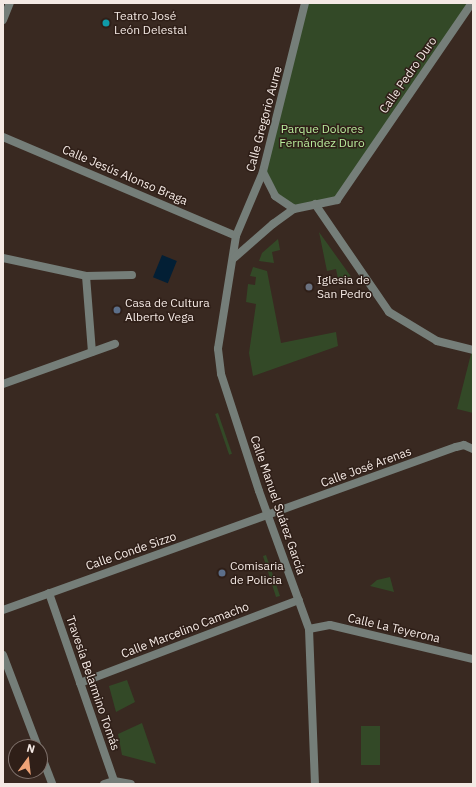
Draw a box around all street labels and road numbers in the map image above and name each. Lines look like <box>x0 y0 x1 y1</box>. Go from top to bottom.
street label: Calle Pedro Duro <box>376 34 440 116</box>
street label: Calle Gregorio Aurre <box>243 65 285 173</box>
street label: Calle Jesús Alonso Braga <box>60 142 190 208</box>
street label: Calle Manuel Suárez García <box>247 434 309 576</box>
street label: Calle José Arenas <box>319 444 413 490</box>
street label: Calle Conde Sizzo <box>84 529 178 573</box>
street label: Calle Marcelino Camacho <box>119 599 251 661</box>
street label: Calle La Teyerona <box>346 610 442 646</box>
street label: Travesía Belarmino Tomás <box>63 614 123 752</box>

